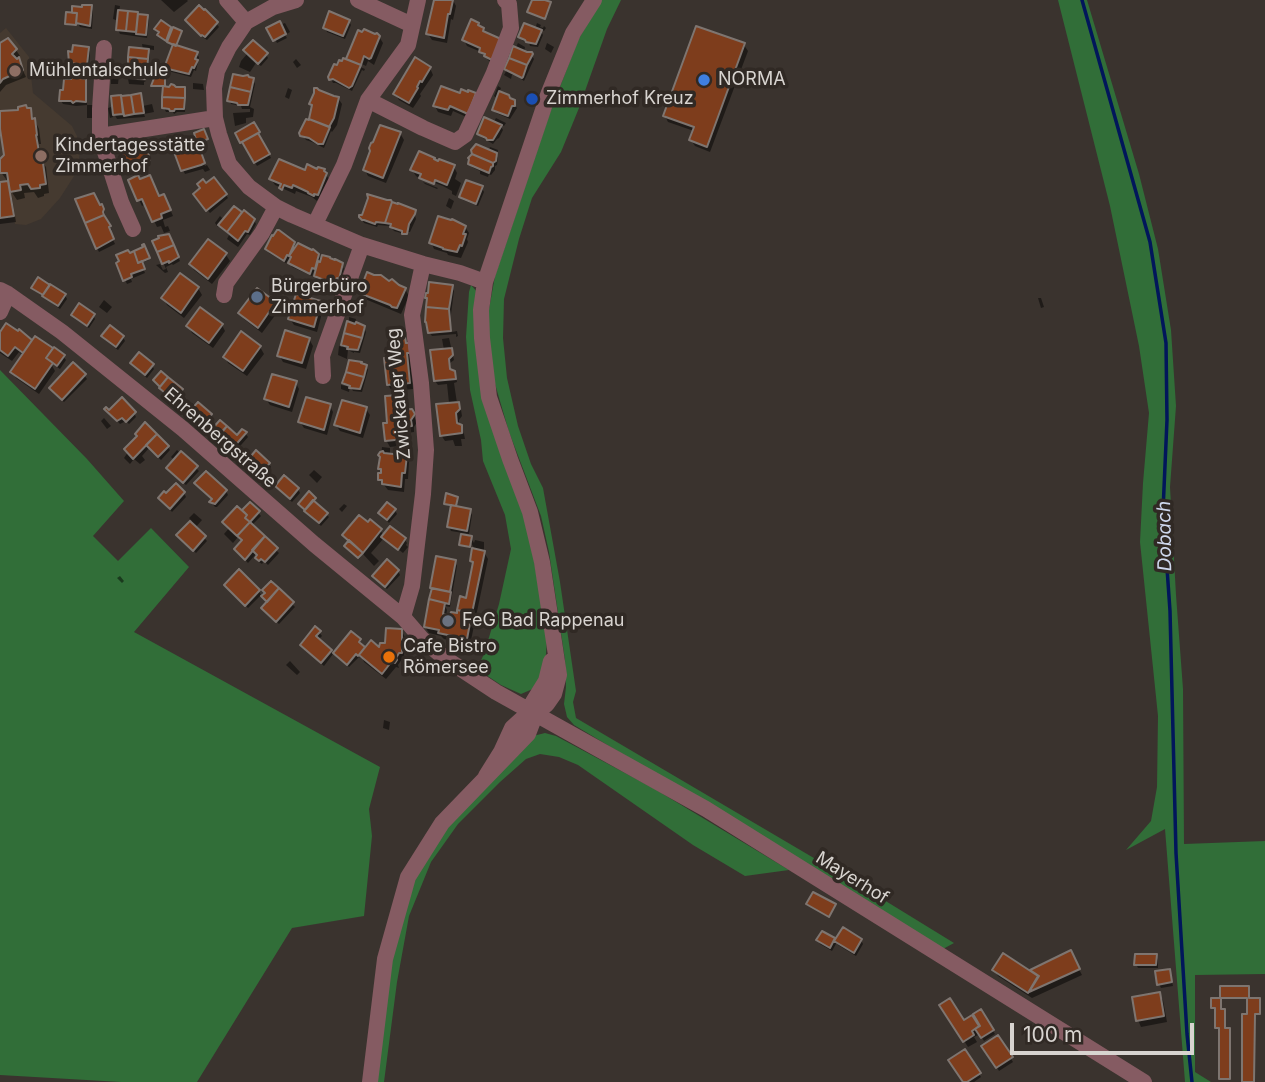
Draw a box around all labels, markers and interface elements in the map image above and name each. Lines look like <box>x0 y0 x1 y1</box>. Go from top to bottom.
place label: Mühlentalschule <box>29 60 168 82</box>
marker: Mühlentalschule <box>7 63 23 79</box>
place label: NORMA <box>718 69 786 91</box>
marker: NORMA <box>696 72 712 88</box>
place label: Zimmerhof Kreuz <box>546 88 694 110</box>
marker: Zimmerhof Kreuz <box>524 91 540 107</box>
place label: Kindertagesstätte Zimmerhof <box>55 135 205 178</box>
marker: Kindertagesstätte Zimmerhof <box>33 148 49 164</box>
place label: Bürgerbüro Zimmerhof <box>271 276 367 318</box>
marker: Bürgerbüro Zimmerhof <box>249 289 265 305</box>
street label: Zwickauer Weg <box>382 327 416 461</box>
street label: Ehrenbergstraße <box>159 383 281 493</box>
water label: Dobach <box>1153 501 1177 571</box>
place label: FeG Bad Rappenau <box>462 610 624 632</box>
marker: FeG Bad Rappenau <box>440 613 456 629</box>
place label: Cafe Bistro Römersee <box>403 636 497 678</box>
marker: Cafe Bistro Römersee <box>381 649 397 665</box>
street label: Mayerhof <box>812 847 892 909</box>
scale bar <box>1013 1009 1197 1052</box>
text: 100 m <box>1023 1022 1082 1047</box>

